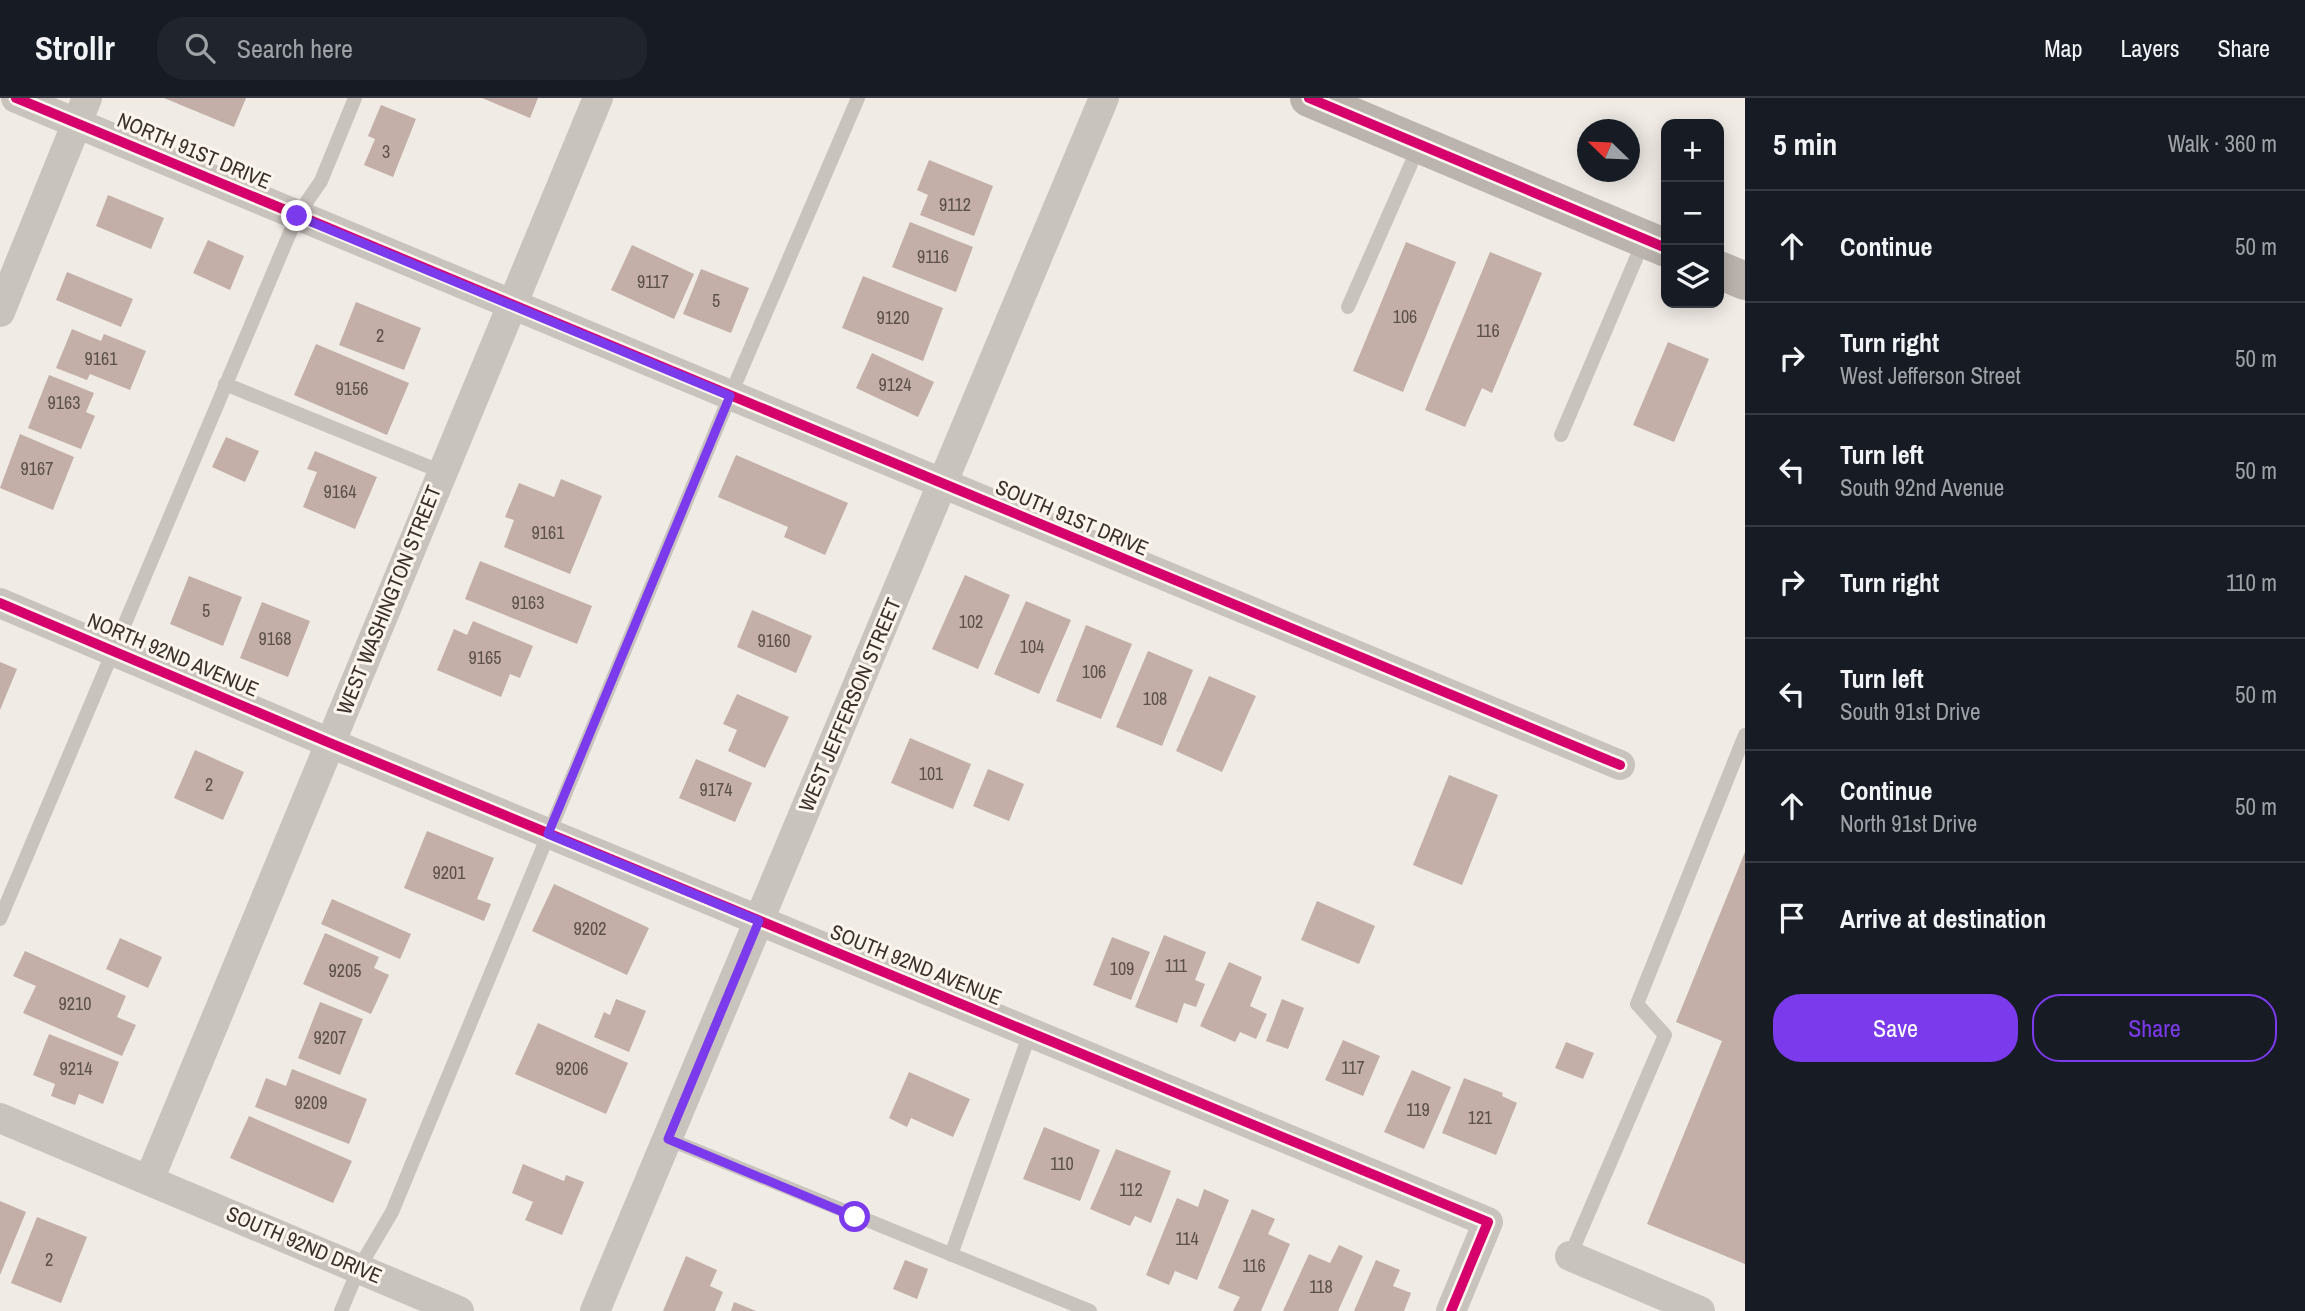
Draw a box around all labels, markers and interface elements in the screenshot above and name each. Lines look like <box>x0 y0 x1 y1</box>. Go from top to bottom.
search box <box>157 17 647 80</box>
text: Strollr <box>35 26 115 70</box>
icon: search <box>181 29 219 67</box>
text: Search here <box>237 31 353 66</box>
text: Map <box>2044 32 2082 64</box>
text: Layers <box>2120 32 2179 64</box>
text: Share <box>2217 32 2270 64</box>
street label: NORTH 91ST DRIVE <box>113 105 275 196</box>
north arrow <box>1577 119 1640 182</box>
map controls <box>1661 119 1724 308</box>
button: + <box>1661 119 1724 182</box>
text: 5 min <box>1773 124 1837 164</box>
text: Walk · 360 m <box>2168 128 2277 159</box>
house number: 3 <box>382 139 390 164</box>
button: − <box>1661 182 1724 245</box>
house number: 9112 <box>939 192 971 217</box>
route end <box>281 200 312 231</box>
icon: ahead <box>1773 227 1811 265</box>
text: Continue <box>1840 229 1932 264</box>
text: 50 m <box>2235 231 2277 262</box>
house number: 9116 <box>917 244 949 269</box>
button: layers <box>1661 245 1724 308</box>
house number: 9117 <box>637 269 669 294</box>
house number: 5 <box>712 288 720 313</box>
house number: 106 <box>1393 304 1417 329</box>
house number: 9120 <box>877 305 909 330</box>
house number: 116 <box>1476 318 1500 343</box>
house number: 2 <box>376 323 384 348</box>
text: Turn right <box>1840 325 1939 360</box>
icon: right <box>1773 339 1811 377</box>
text: 50 m <box>2235 343 2277 374</box>
house number: 9161 <box>85 346 118 371</box>
text: West Jefferson Street <box>1840 360 2021 391</box>
house number: 9124 <box>879 372 911 397</box>
house number: 9156 <box>336 376 368 401</box>
house number: 9163 <box>48 390 80 415</box>
text: Turn left <box>1840 437 1924 472</box>
icon: left <box>1773 451 1811 489</box>
text: 50 m <box>2235 455 2277 486</box>
house number: 9167 <box>21 456 53 481</box>
street label: SOUTH 91ST DRIVE <box>991 472 1153 563</box>
text: South 92nd Avenue <box>1840 472 2004 503</box>
house number: 9164 <box>324 479 356 504</box>
street label: WEST WASHINGTON STREET <box>329 481 448 719</box>
house number: 9161 <box>532 520 565 545</box>
icon: right <box>1773 563 1811 601</box>
text: Turn right <box>1840 565 1939 600</box>
text: 110 m <box>2226 567 2277 598</box>
house number: 9163 <box>512 590 544 615</box>
street label: WEST JEFFERSON STREET <box>791 593 908 816</box>
house number: 5 <box>202 598 210 623</box>
street label: NORTH 92ND AVENUE <box>83 605 263 704</box>
house number: 102 <box>959 609 983 634</box>
house number: 9168 <box>259 626 291 651</box>
house number: 9160 <box>758 628 790 653</box>
house number: 104 <box>1020 634 1044 659</box>
house number: 9165 <box>469 645 501 670</box>
house number: 106 <box>1082 659 1106 684</box>
text: Turn left <box>1840 661 1924 696</box>
icon: left <box>1773 675 1811 713</box>
text: 50 m <box>2235 679 2277 710</box>
house number: 108 <box>1143 686 1167 711</box>
text: South 91st Drive <box>1840 696 1980 727</box>
house number: 101 <box>919 761 944 786</box>
house number: 2 <box>205 772 213 797</box>
text: Continue <box>1840 773 1932 808</box>
house number: 9174 <box>700 777 732 802</box>
icon: ahead <box>1773 787 1811 825</box>
text: 50 m <box>2235 791 2277 822</box>
text: North 91st Drive <box>1840 808 1977 839</box>
house number: 9201 <box>433 860 466 885</box>
icon: arrive <box>1773 899 1811 937</box>
text: Arrive at destination <box>1840 901 2046 936</box>
house number: 9202 <box>574 916 606 941</box>
street label: SOUTH 92ND AVENUE <box>826 917 1006 1012</box>
house number: 111 <box>1165 953 1188 978</box>
house number: 109 <box>1110 956 1134 981</box>
house number: 9205 <box>329 958 361 983</box>
house number: 9210 <box>59 991 91 1016</box>
button: Save <box>1773 994 2018 1062</box>
button: Share <box>2032 994 2277 1062</box>
house number: 9207 <box>314 1025 346 1050</box>
house number: 117 <box>1341 1055 1365 1080</box>
house number: 9214 <box>60 1056 92 1081</box>
house number: 9206 <box>556 1056 588 1081</box>
house number: 9209 <box>295 1090 327 1115</box>
house number: 119 <box>1406 1097 1430 1122</box>
house number: 121 <box>1468 1105 1493 1130</box>
house number: 110 <box>1050 1151 1074 1176</box>
house number: 112 <box>1119 1177 1143 1202</box>
street label: SOUTH 92ND DRIVE <box>222 1199 386 1290</box>
route start <box>839 1201 870 1232</box>
house number: 114 <box>1175 1226 1199 1251</box>
house number: 2 <box>45 1247 53 1272</box>
house number: 116 <box>1242 1253 1266 1278</box>
house number: 118 <box>1309 1274 1333 1299</box>

